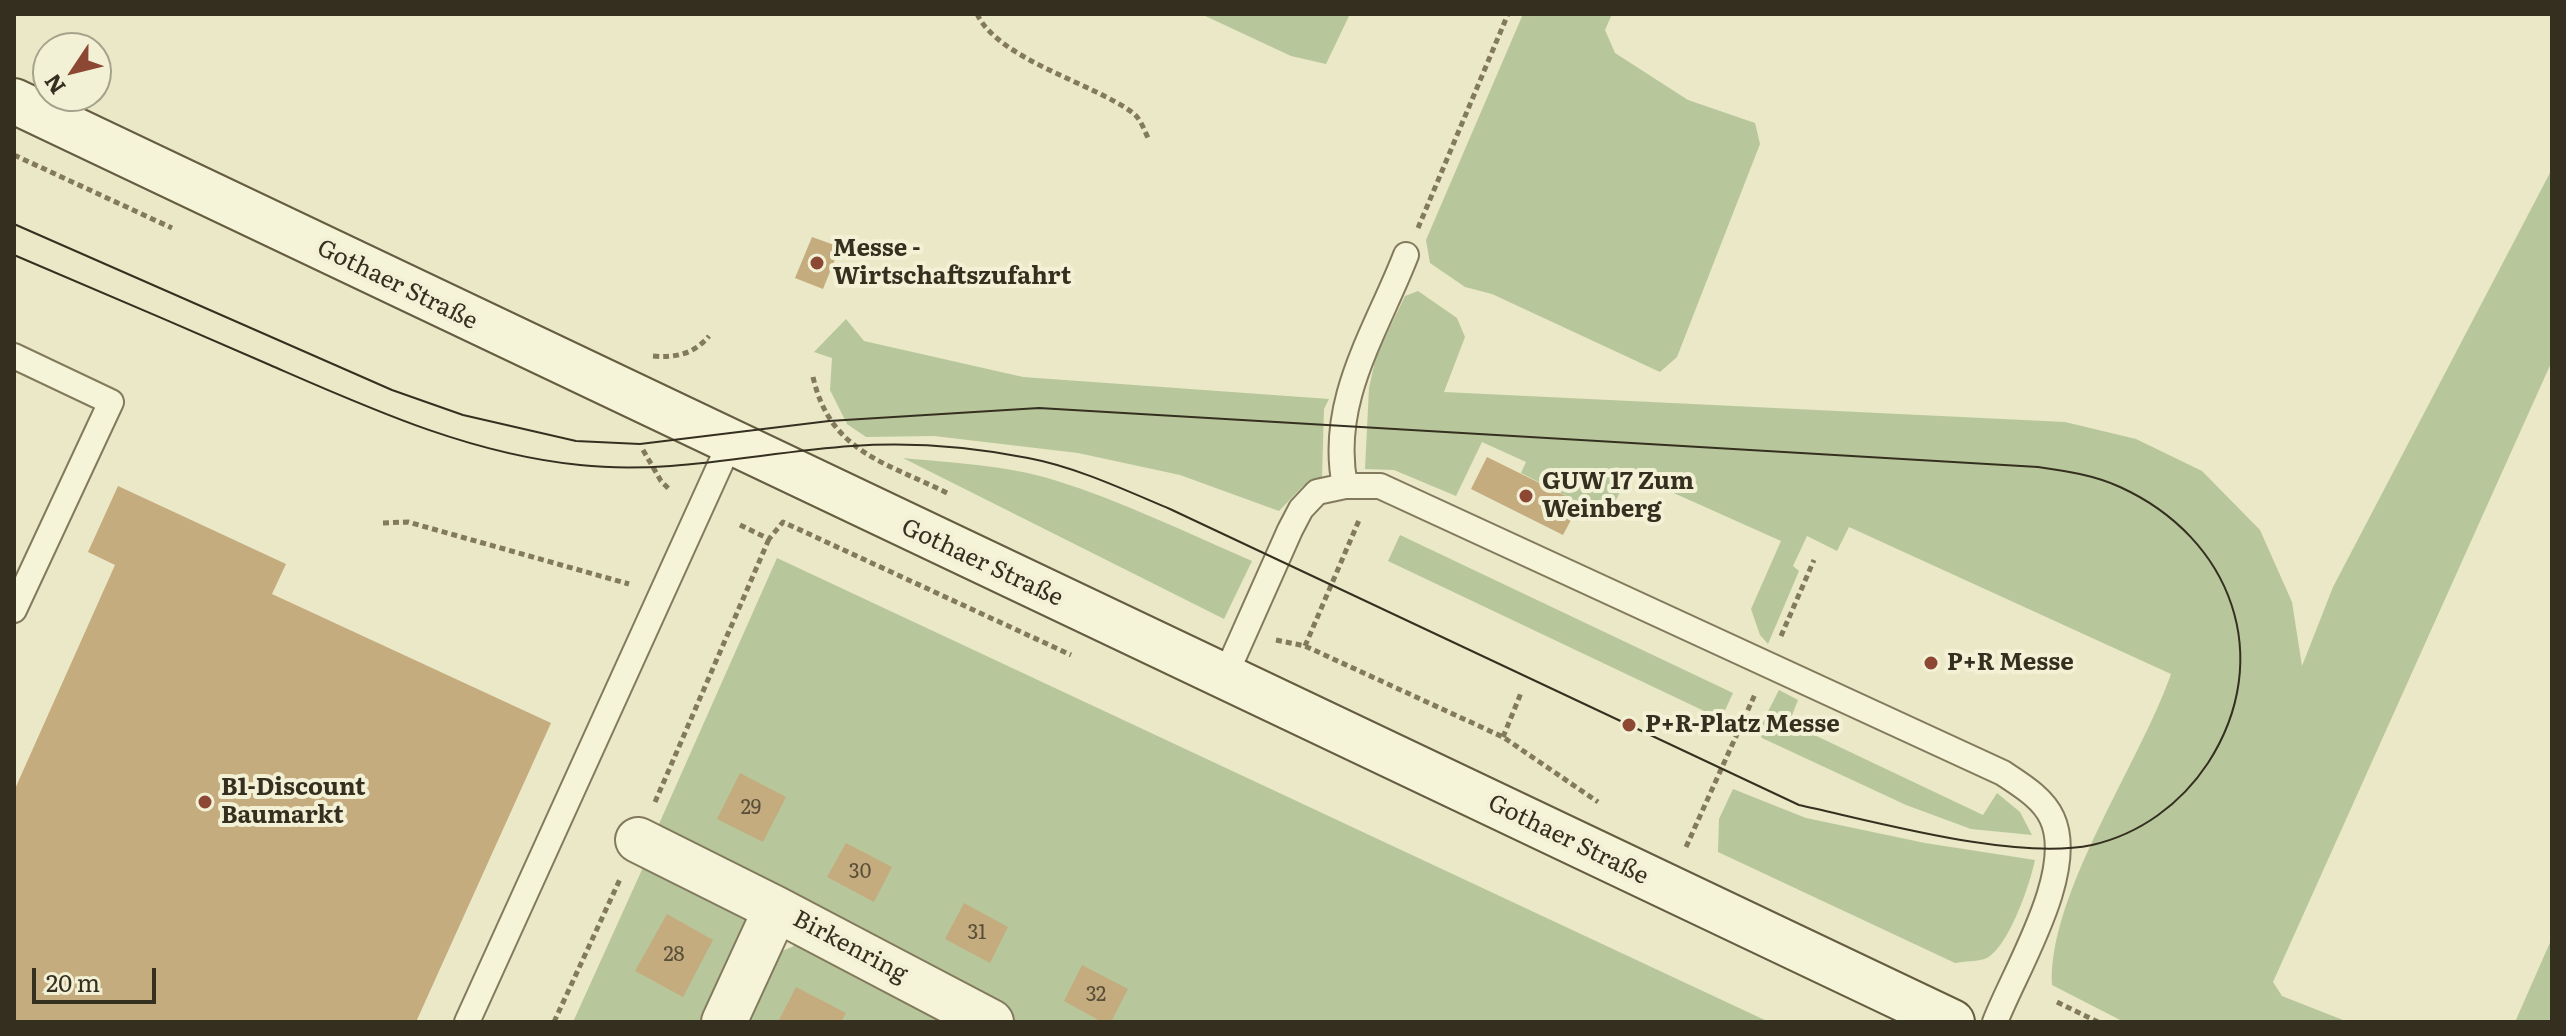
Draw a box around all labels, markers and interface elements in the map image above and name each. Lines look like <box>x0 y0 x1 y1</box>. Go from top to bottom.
north arrow <box>32 32 112 112</box>
text: N <box>35 68 72 102</box>
street label: Gothaer Straße <box>312 234 482 336</box>
place label: Messe - Wirtschaftszufahrt <box>833 235 1071 291</box>
marker: Messe - Wirtschaftszufahrt <box>808 254 826 272</box>
place label: GUW 17 Zum Weinberg <box>1542 468 1694 524</box>
marker: GUW 17 Zum Weinberg <box>1517 487 1535 505</box>
street label: Gothaer Straße <box>897 513 1067 613</box>
place label: P+R Messe <box>1947 649 2074 677</box>
marker: P+R Messe <box>1922 654 1940 672</box>
place label: P+R-Platz Messe <box>1645 711 1840 739</box>
marker: P+R-Platz Messe <box>1620 716 1638 734</box>
place label: B1-Discount Baumarkt <box>221 774 366 830</box>
street label: Gothaer Straße <box>1483 789 1653 891</box>
marker: B1-Discount Baumarkt <box>196 793 214 811</box>
house number: 29 <box>741 796 761 820</box>
house number: 30 <box>849 860 871 884</box>
street label: Birkenring <box>788 905 912 989</box>
house number: 31 <box>968 921 986 945</box>
house number: 28 <box>663 943 685 967</box>
scale bar <box>36 952 160 1002</box>
text: 20 m <box>46 964 100 999</box>
house number: 32 <box>1086 983 1106 1007</box>

